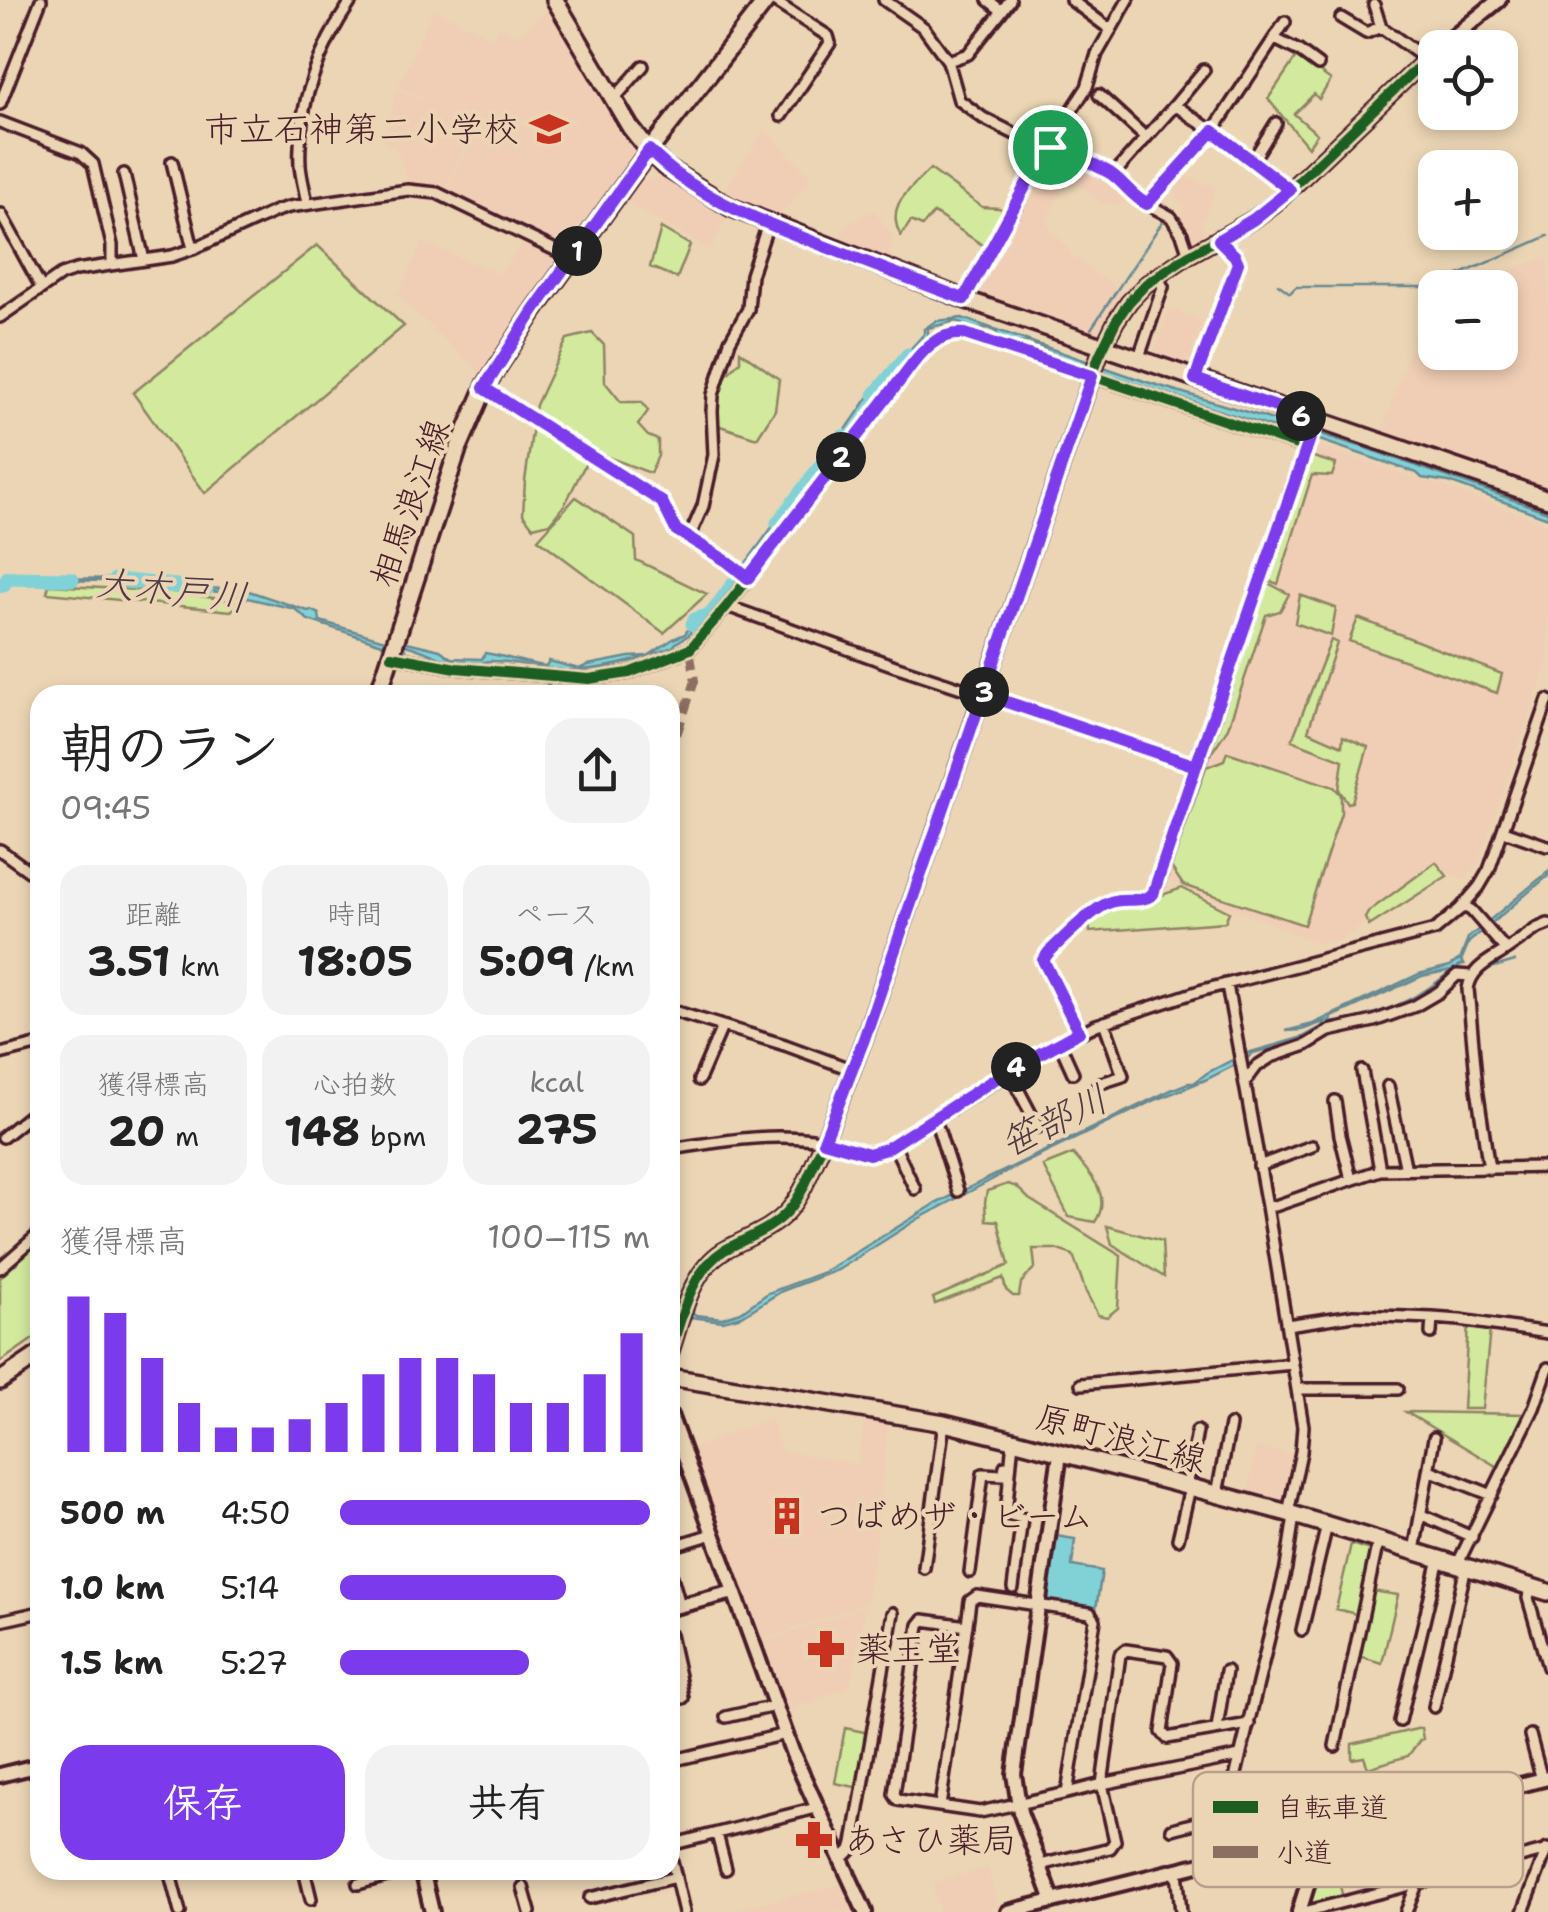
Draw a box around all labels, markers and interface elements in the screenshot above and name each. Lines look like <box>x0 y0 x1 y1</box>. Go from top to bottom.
map controls <box>1418 30 1518 370</box>
button: locate <box>1418 30 1518 130</box>
place label: 市立石神第二小学校 <box>204 105 519 152</box>
pin <box>1008 105 1093 190</box>
school or university icon: 市立石神第二小学校 <box>528 108 570 150</box>
icon: arrive <box>1023 120 1078 175</box>
button: + <box>1418 150 1518 250</box>
pin: 1 <box>552 226 602 276</box>
text: 1 <box>571 232 583 270</box>
button: − <box>1418 270 1518 370</box>
pin: 6 <box>1276 391 1326 441</box>
text: 6 <box>1291 397 1311 435</box>
street label: 相馬浪江線 <box>359 412 460 593</box>
pin: 2 <box>816 432 866 482</box>
text: 2 <box>831 438 851 476</box>
water label: 大木戸川 <box>94 556 250 623</box>
pin: 3 <box>959 667 1009 717</box>
text: 3 <box>974 673 994 711</box>
text: 朝のラン <box>60 711 280 785</box>
button: share <box>545 718 650 823</box>
text: 09:45 <box>60 786 151 829</box>
text: 距離 <box>125 895 181 933</box>
text: 時間 <box>327 895 383 933</box>
text: ペース <box>516 895 598 933</box>
text: 3.51 <box>87 933 171 989</box>
text: 18:05 <box>297 933 413 989</box>
text: 5:09 <box>479 933 575 989</box>
text: km <box>171 947 220 985</box>
text: /km <box>575 947 635 985</box>
pin: 4 <box>991 1042 1041 1092</box>
text: 4 <box>1006 1048 1026 1086</box>
text: kcal <box>529 1063 584 1101</box>
text: 獲得標高 <box>97 1065 209 1103</box>
text: 心拍数 <box>313 1065 397 1103</box>
water label: 笹部川 <box>991 1073 1116 1168</box>
text: 275 <box>516 1101 598 1157</box>
text: 20 <box>108 1103 165 1159</box>
text: 148 <box>284 1103 360 1159</box>
text: m <box>165 1117 199 1155</box>
text: bpm <box>360 1117 426 1155</box>
text: 100–115 m <box>487 1215 650 1258</box>
text: 獲得標高 <box>60 1219 188 1262</box>
street label: 原町浪江線 <box>1031 1392 1212 1483</box>
text: 500 m <box>60 1491 165 1534</box>
text: 4:50 <box>220 1491 291 1534</box>
place label: つばめザ・ビーム <box>817 1492 1094 1539</box>
building icon: つばめザ・ビーム <box>766 1495 808 1537</box>
text: 1.0 km <box>60 1566 165 1609</box>
text: 5:14 <box>220 1566 279 1609</box>
place label: 薬王堂 <box>856 1625 961 1672</box>
pharmacy icon: 薬王堂 <box>805 1628 847 1670</box>
text: 1.5 km <box>60 1641 163 1684</box>
text: 5:27 <box>220 1641 288 1684</box>
button: 保存 <box>60 1745 345 1860</box>
button: 共有 <box>365 1745 650 1860</box>
legend <box>1193 1772 1523 1887</box>
text: 自転車道 <box>1276 1788 1388 1826</box>
place label: あさひ薬局 <box>844 1816 1017 1863</box>
pharmacy icon: あさひ薬局 <box>793 1819 835 1861</box>
text: 小道 <box>1276 1833 1332 1871</box>

